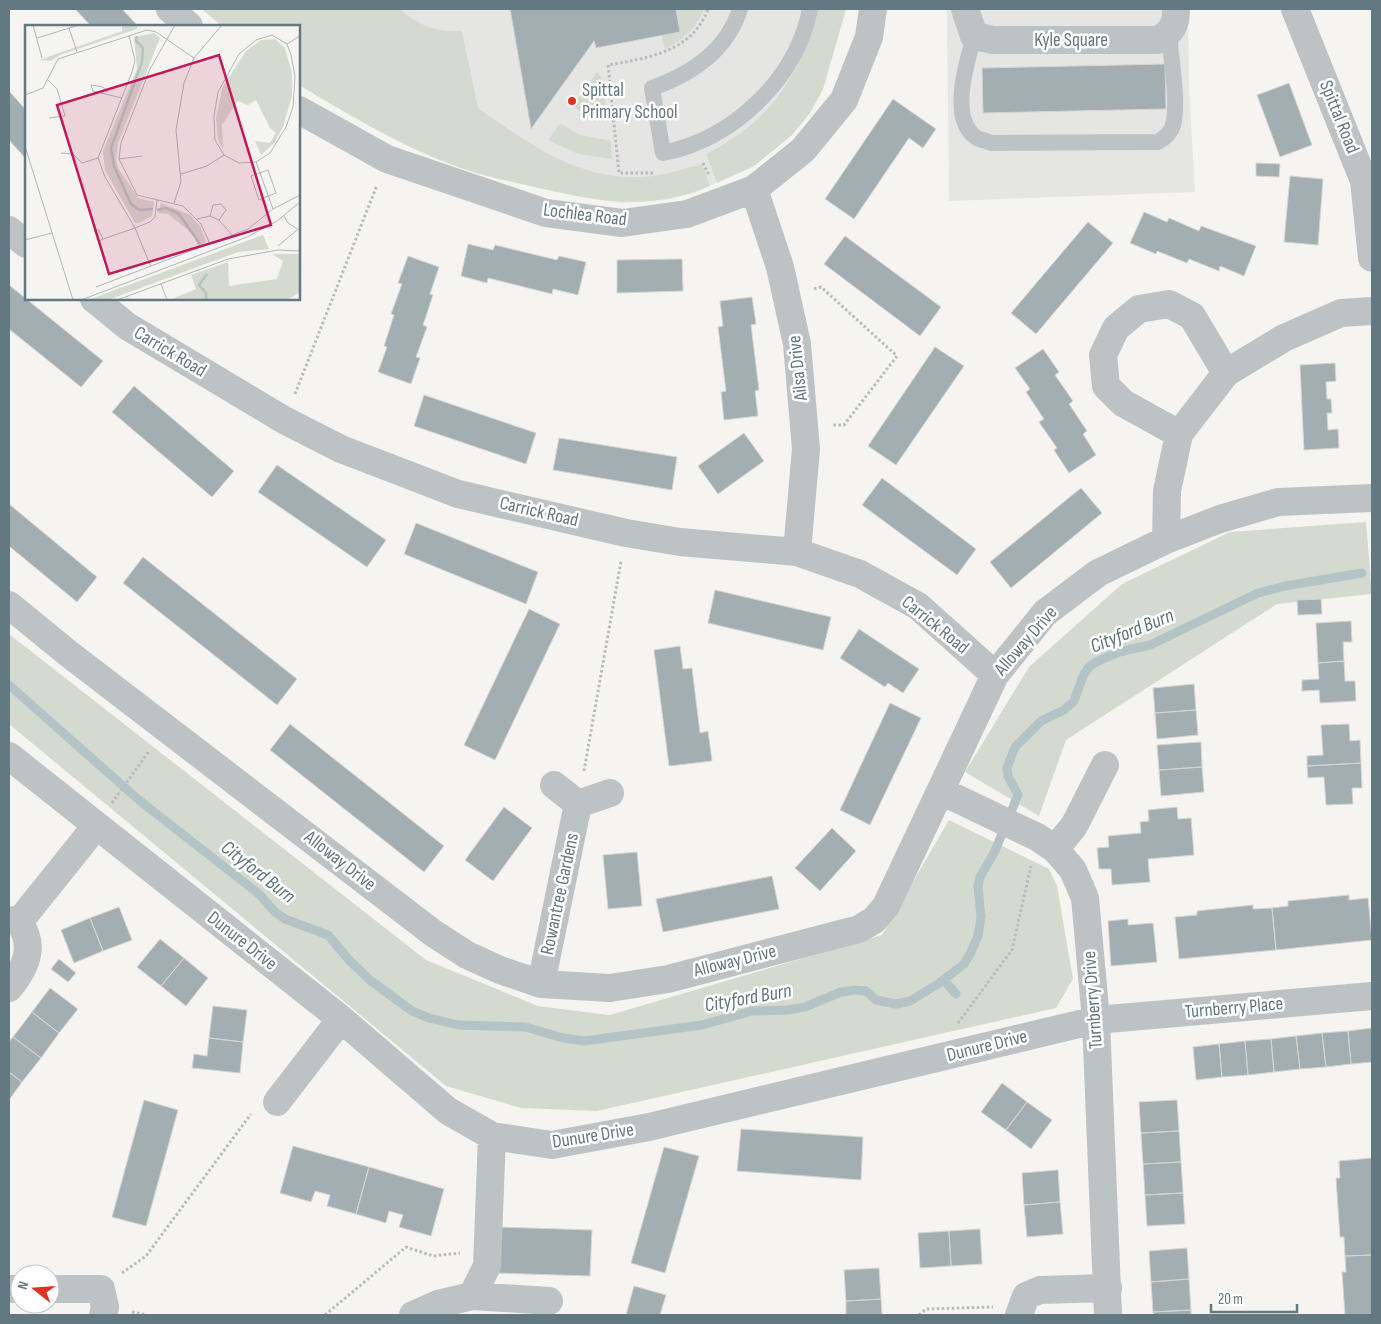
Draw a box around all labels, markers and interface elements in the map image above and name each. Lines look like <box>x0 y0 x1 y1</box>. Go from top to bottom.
inset map <box>25 25 300 300</box>
street label: Kyle Square <box>1034 29 1108 52</box>
street label: Spittal Road <box>1314 77 1364 157</box>
place label: Spittal Primary School <box>582 79 678 124</box>
marker: Spittal Primary School <box>566 95 578 107</box>
street label: Lochlea Road <box>542 198 628 232</box>
street label: Carrick Road <box>130 321 210 383</box>
street label: Ailsa Drive <box>783 334 813 403</box>
street label: Carrick Road <box>497 492 581 532</box>
street label: Carrick Road <box>897 591 973 659</box>
street label: Alloway Drive <box>989 602 1062 681</box>
water label: Cityford Burn <box>1087 603 1177 659</box>
street label: Alloway Drive <box>299 825 380 896</box>
street label: Rowantree Gardens <box>536 831 584 957</box>
water label: Cityford Burn <box>216 836 300 908</box>
street label: Dunure Drive <box>202 907 282 975</box>
street label: Alloway Drive <box>690 940 779 983</box>
street label: Turnberry Drive <box>1078 950 1108 1050</box>
water label: Cityford Burn <box>703 979 793 1017</box>
street label: Turnberry Place <box>1184 992 1284 1024</box>
street label: Dunure Drive <box>944 1025 1030 1067</box>
street label: Dunure Drive <box>551 1118 635 1154</box>
north arrow <box>10 1264 60 1314</box>
text: N <box>14 1279 32 1291</box>
scale bar <box>1211 1282 1297 1314</box>
text: 20 m <box>1218 1290 1243 1309</box>

